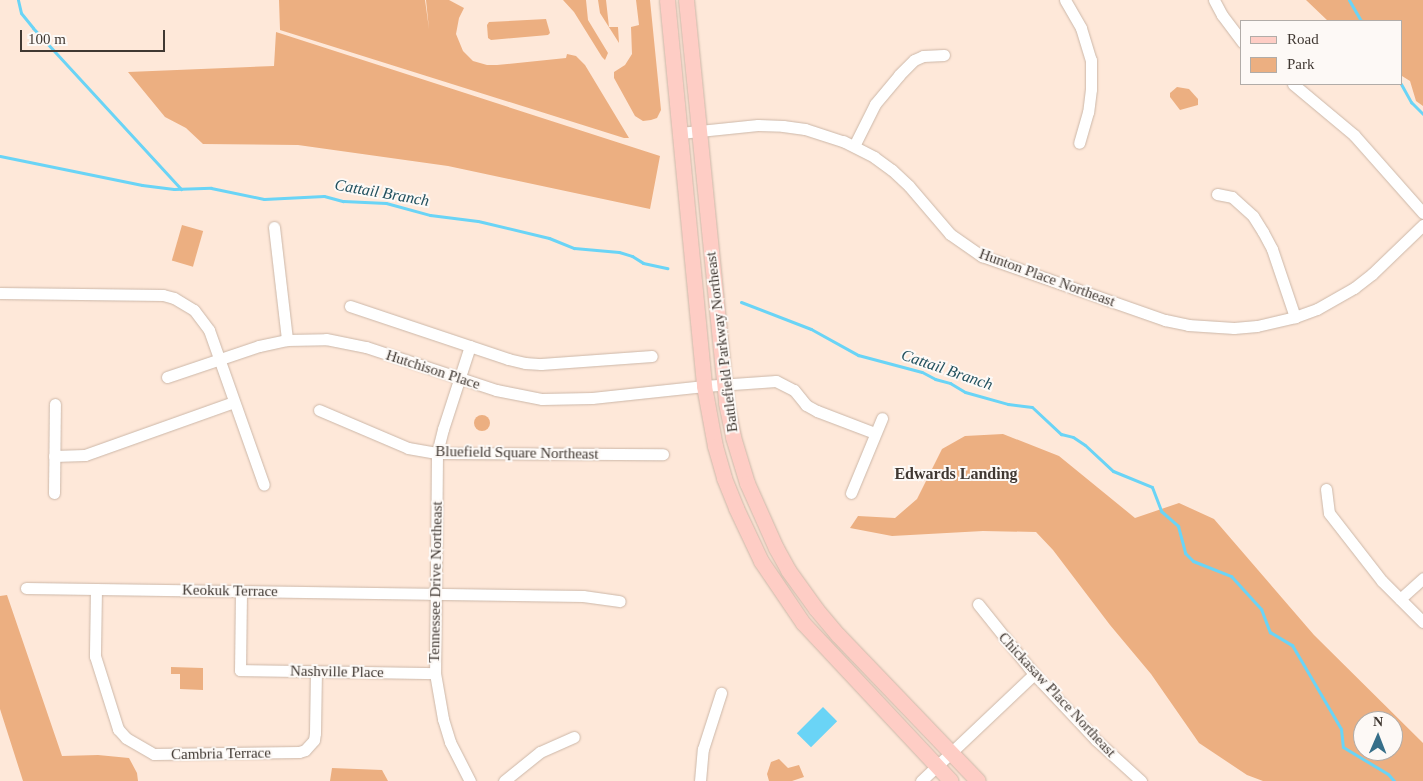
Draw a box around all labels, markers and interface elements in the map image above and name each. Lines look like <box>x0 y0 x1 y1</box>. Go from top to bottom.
scale bar <box>22 20 168 52</box>
legend <box>1240 20 1403 85</box>
text: 100 m <box>28 31 66 47</box>
text: Road <box>1287 31 1319 47</box>
text: Park <box>1287 56 1315 72</box>
water label: Cattail Branch <box>333 175 431 211</box>
street label: Hunton Place Northeast <box>977 245 1117 311</box>
street label: Battlefield Parkway Northeast <box>702 251 742 433</box>
water label: Cattail Branch <box>899 345 995 395</box>
street label: Hutchison Place <box>384 346 482 394</box>
street label: Bluefield Square Northeast <box>435 443 599 463</box>
district label: Edwards Landing <box>894 464 1018 484</box>
street label: Tennessee Drive Northeast <box>426 501 446 663</box>
street label: Keokuk Terrace <box>182 581 278 601</box>
street label: Chickasaw Place Northeast <box>994 629 1120 761</box>
street label: Nashville Place <box>290 662 384 682</box>
north arrow <box>1353 711 1403 761</box>
text: N <box>1373 714 1383 729</box>
street label: Cambria Terrace <box>171 744 271 764</box>

